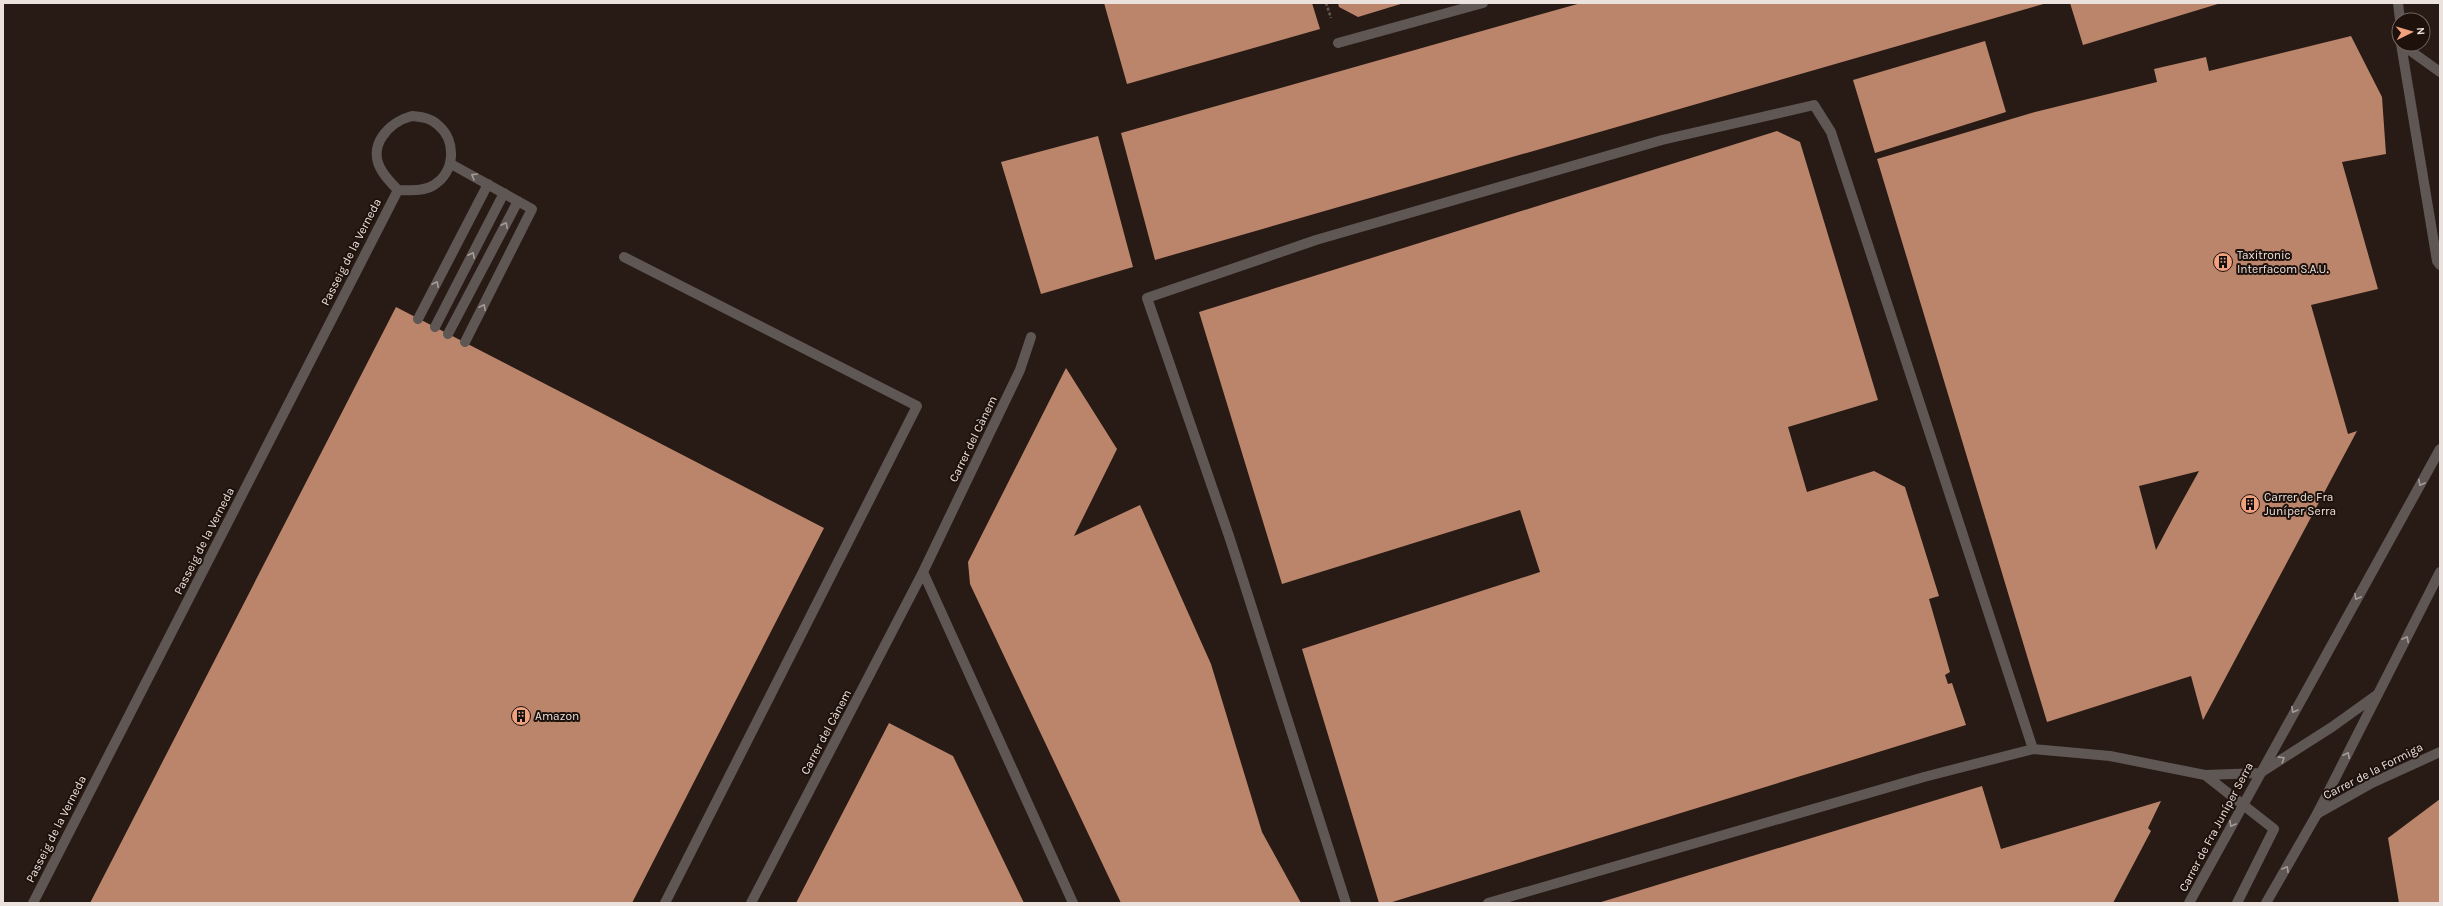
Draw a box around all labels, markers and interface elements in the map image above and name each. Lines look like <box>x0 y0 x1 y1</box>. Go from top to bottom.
north arrow <box>2391 12 2431 52</box>
text: N <box>2414 27 2427 36</box>
one-way arrow <box>471 173 478 180</box>
street label: Passeig de la Verneda <box>318 196 384 308</box>
one-way arrow <box>500 221 508 229</box>
place label: Taxitronic Interfacom S.A.U. <box>2237 248 2329 276</box>
building icon: Taxitronic Interfacom S.A.U. <box>2212 251 2234 273</box>
one-way arrow <box>467 252 475 259</box>
one-way arrow <box>431 281 439 288</box>
one-way arrow <box>478 304 485 312</box>
street label: Carrer del Cànem <box>946 394 1000 484</box>
one-way arrow <box>2418 479 2425 486</box>
street label: Passeig de la Verneda <box>171 485 237 597</box>
place label: Carrer de Fra Juníper Serra <box>2264 490 2336 518</box>
building icon: Carrer de Fra Juníper Serra <box>2239 493 2261 515</box>
one-way arrow <box>2355 592 2362 600</box>
one-way arrow <box>2401 636 2409 643</box>
street label: Carrer del Cànem <box>798 687 854 777</box>
building icon: Amazon <box>510 705 532 727</box>
one-way arrow <box>2292 706 2299 713</box>
place label: Amazon <box>535 709 579 723</box>
street label: Carrer de la Formiga <box>2321 740 2425 802</box>
one-way arrow <box>2342 751 2350 759</box>
one-way arrow <box>2278 756 2285 764</box>
street label: Carrer de Fra Juníper Serra <box>2176 760 2256 894</box>
street label: Passeig de la Verneda <box>23 773 89 885</box>
one-way arrow <box>2229 820 2236 827</box>
one-way arrow <box>2281 866 2288 873</box>

